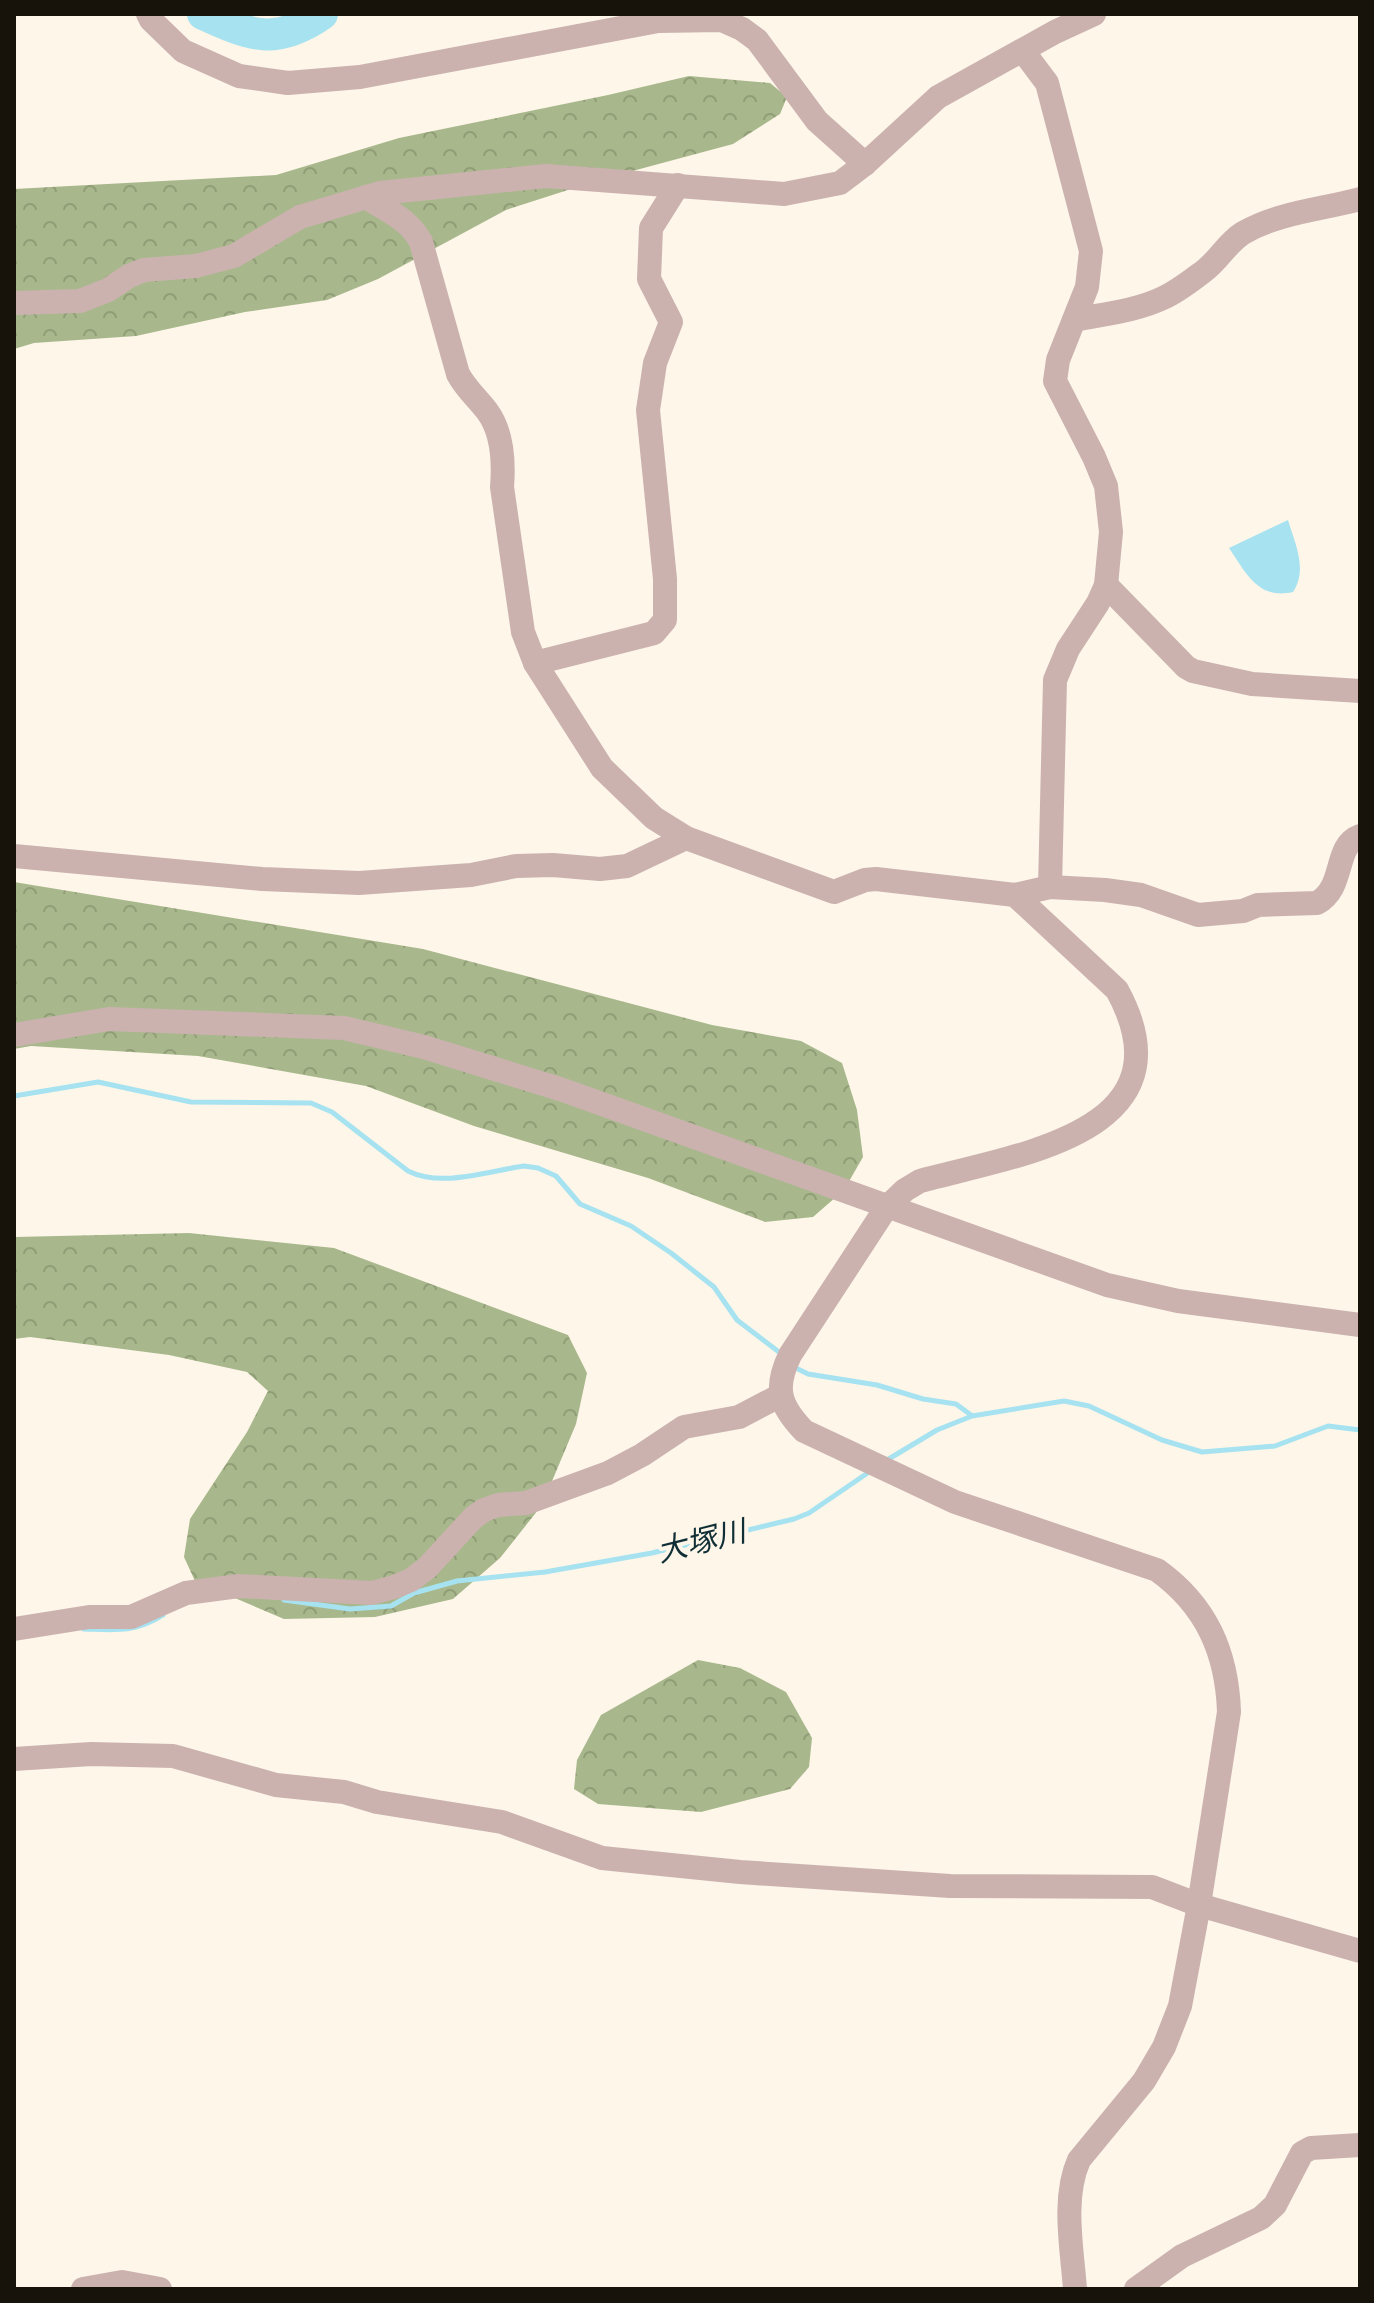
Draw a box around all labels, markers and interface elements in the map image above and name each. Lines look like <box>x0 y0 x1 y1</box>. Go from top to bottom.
water label: 大塚川 <box>653 1509 752 1570</box>

